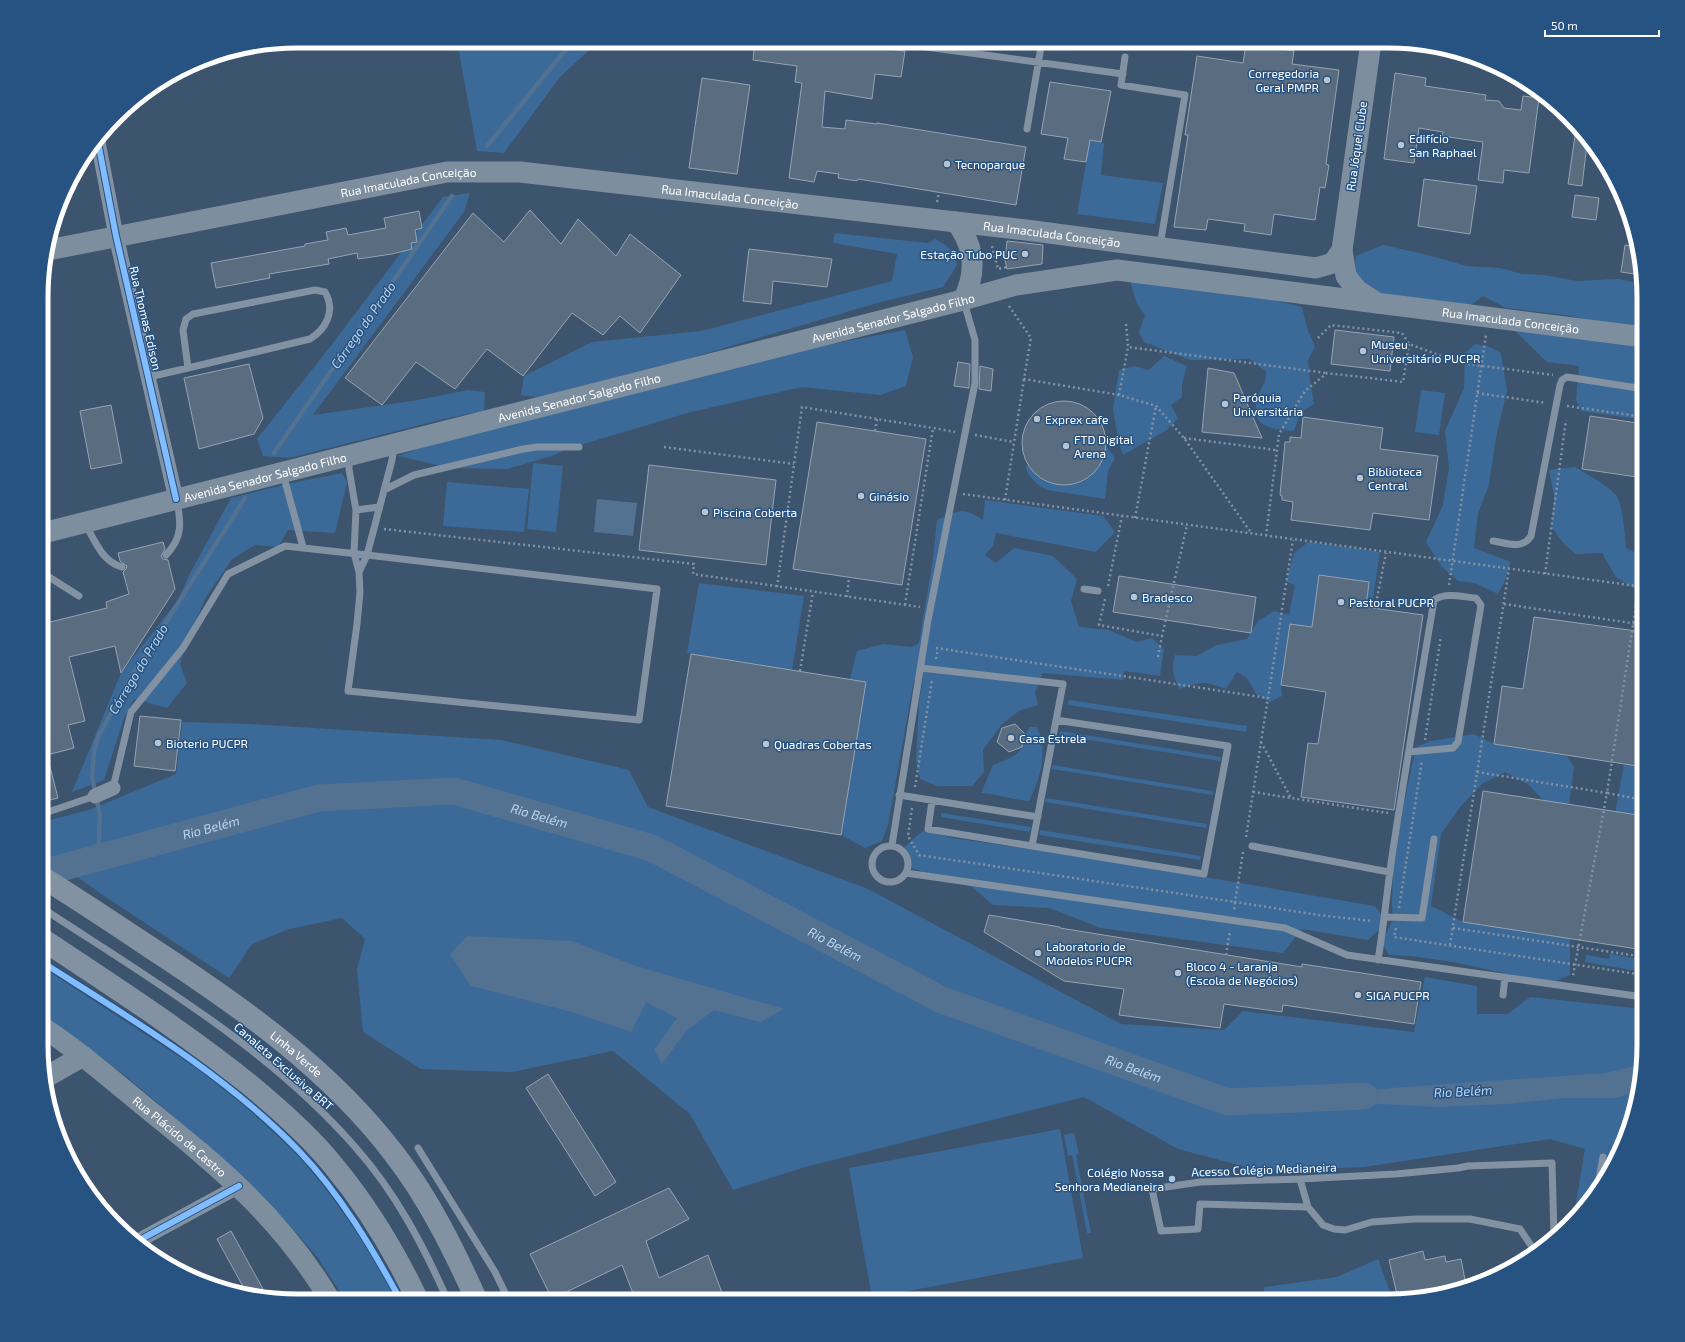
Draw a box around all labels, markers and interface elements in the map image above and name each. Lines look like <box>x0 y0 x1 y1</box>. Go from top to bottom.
scale bar <box>1545 12 1659 38</box>
text: 50 m <box>1551 18 1578 32</box>
place label: Corregedoria Geral PMPR <box>1248 66 1319 94</box>
marker: Corregedoria Geral PMPR <box>1322 75 1332 85</box>
street label: Rua Jóquei Clube <box>1343 100 1369 192</box>
place label: Edifício San Raphael <box>1409 131 1477 159</box>
marker: Edifício San Raphael <box>1396 140 1406 150</box>
place label: Tecnoparque <box>955 157 1025 171</box>
marker: Tecnoparque <box>942 159 952 169</box>
street label: Rua Imaculada Conceição <box>339 165 477 200</box>
street label: Rua Imaculada Conceição <box>661 181 800 211</box>
street label: Rua Imaculada Conceição <box>983 218 1121 249</box>
place label: Estação Tubo PUC <box>920 247 1017 262</box>
marker: Estação Tubo PUC <box>1020 249 1030 259</box>
street label: Rua Thomas Edison <box>127 265 165 371</box>
water label: Córrego do Prado <box>327 279 399 371</box>
street label: Avenida Senador Salgado Filho <box>810 290 976 345</box>
street label: Rua Imaculada Conceição <box>1441 304 1580 336</box>
place label: Museu Universitário PUCPR <box>1371 337 1480 365</box>
marker: Museu Universitário PUCPR <box>1358 346 1368 356</box>
street label: Avenida Senador Salgado Filho <box>496 370 662 425</box>
place label: Paróquia Universitária <box>1233 390 1303 418</box>
marker: Paróquia Universitária <box>1220 399 1230 409</box>
place label: Exprex cafe <box>1045 412 1109 426</box>
marker: Exprex cafe <box>1032 414 1042 424</box>
place label: FTD Digital Arena <box>1074 432 1134 460</box>
marker: FTD Digital Arena <box>1061 441 1071 451</box>
street label: Avenida Senador Salgado Filho <box>182 449 348 504</box>
place label: Biblioteca Central <box>1368 464 1422 492</box>
marker: Biblioteca Central <box>1355 473 1365 483</box>
place label: Ginásio <box>869 489 909 503</box>
marker: Ginásio <box>856 491 866 501</box>
place label: Piscina Coberta <box>713 505 797 519</box>
marker: Piscina Coberta <box>700 507 710 517</box>
place label: Bradesco <box>1142 590 1193 604</box>
marker: Bradesco <box>1129 592 1139 602</box>
place label: Pastoral PUCPR <box>1349 595 1434 609</box>
marker: Pastoral PUCPR <box>1336 597 1346 607</box>
water label: Córrego do Prado <box>105 621 171 717</box>
place label: Casa Estrela <box>1019 731 1086 745</box>
marker: Casa Estrela <box>1006 733 1016 743</box>
place label: Bioterio PUCPR <box>166 736 248 750</box>
place label: Quadras Cobertas <box>774 737 872 752</box>
marker: Bioterio PUCPR <box>153 738 163 748</box>
marker: Quadras Cobertas <box>761 739 771 749</box>
water label: Rio Belém <box>509 800 570 831</box>
water label: Rio Belém <box>181 812 241 843</box>
water label: Rio Belém <box>805 923 865 965</box>
place label: Laboratorio de Modelos PUCPR <box>1046 939 1132 967</box>
marker: Laboratorio de Modelos PUCPR <box>1033 948 1043 958</box>
place label: Bloco 4 - Laranja (Escola de Negócios) <box>1186 959 1298 987</box>
marker: Bloco 4 - Laranja (Escola de Negócios) <box>1173 968 1183 978</box>
place label: SIGA PUCPR <box>1366 988 1430 1002</box>
marker: SIGA PUCPR <box>1353 990 1363 1000</box>
street label: Canaleta Exclusiva BRT <box>232 1019 336 1113</box>
street label: Linha Verde <box>268 1028 325 1079</box>
water label: Rio Belém <box>1103 1051 1164 1086</box>
water label: Rio Belém <box>1433 1081 1493 1101</box>
street label: Rua Plácido de Castro <box>130 1093 230 1179</box>
street label: Acesso Colégio Medianeira <box>1191 1159 1337 1179</box>
place label: Colégio Nossa Senhora Medianeira <box>1055 1165 1164 1193</box>
marker: Colégio Nossa Senhora Medianeira <box>1167 1174 1177 1184</box>

